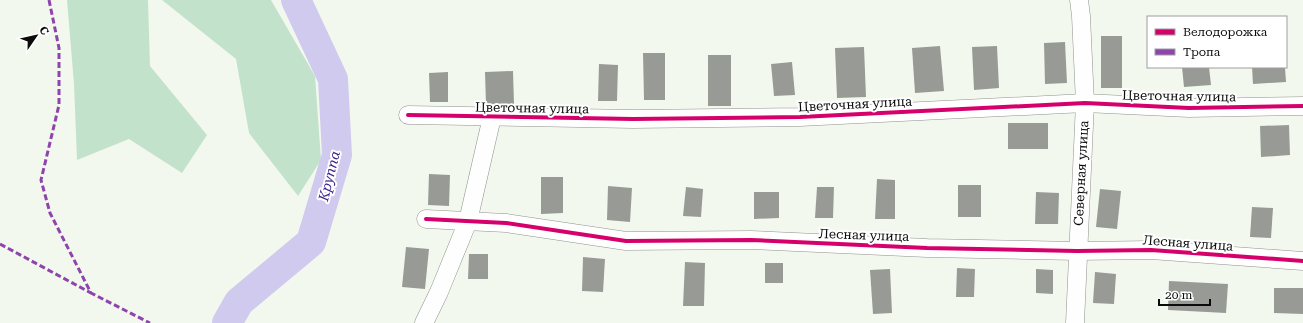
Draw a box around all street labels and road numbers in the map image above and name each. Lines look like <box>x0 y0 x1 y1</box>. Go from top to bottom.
street label: Цветочная улица <box>1122 88 1236 104</box>
street label: Цветочная улица <box>798 94 912 114</box>
street label: Цветочная улица <box>475 100 589 116</box>
street label: Северная улица <box>1071 120 1091 226</box>
street label: Лесная улица <box>819 226 909 244</box>
street label: Лесная улица <box>1142 232 1234 254</box>

